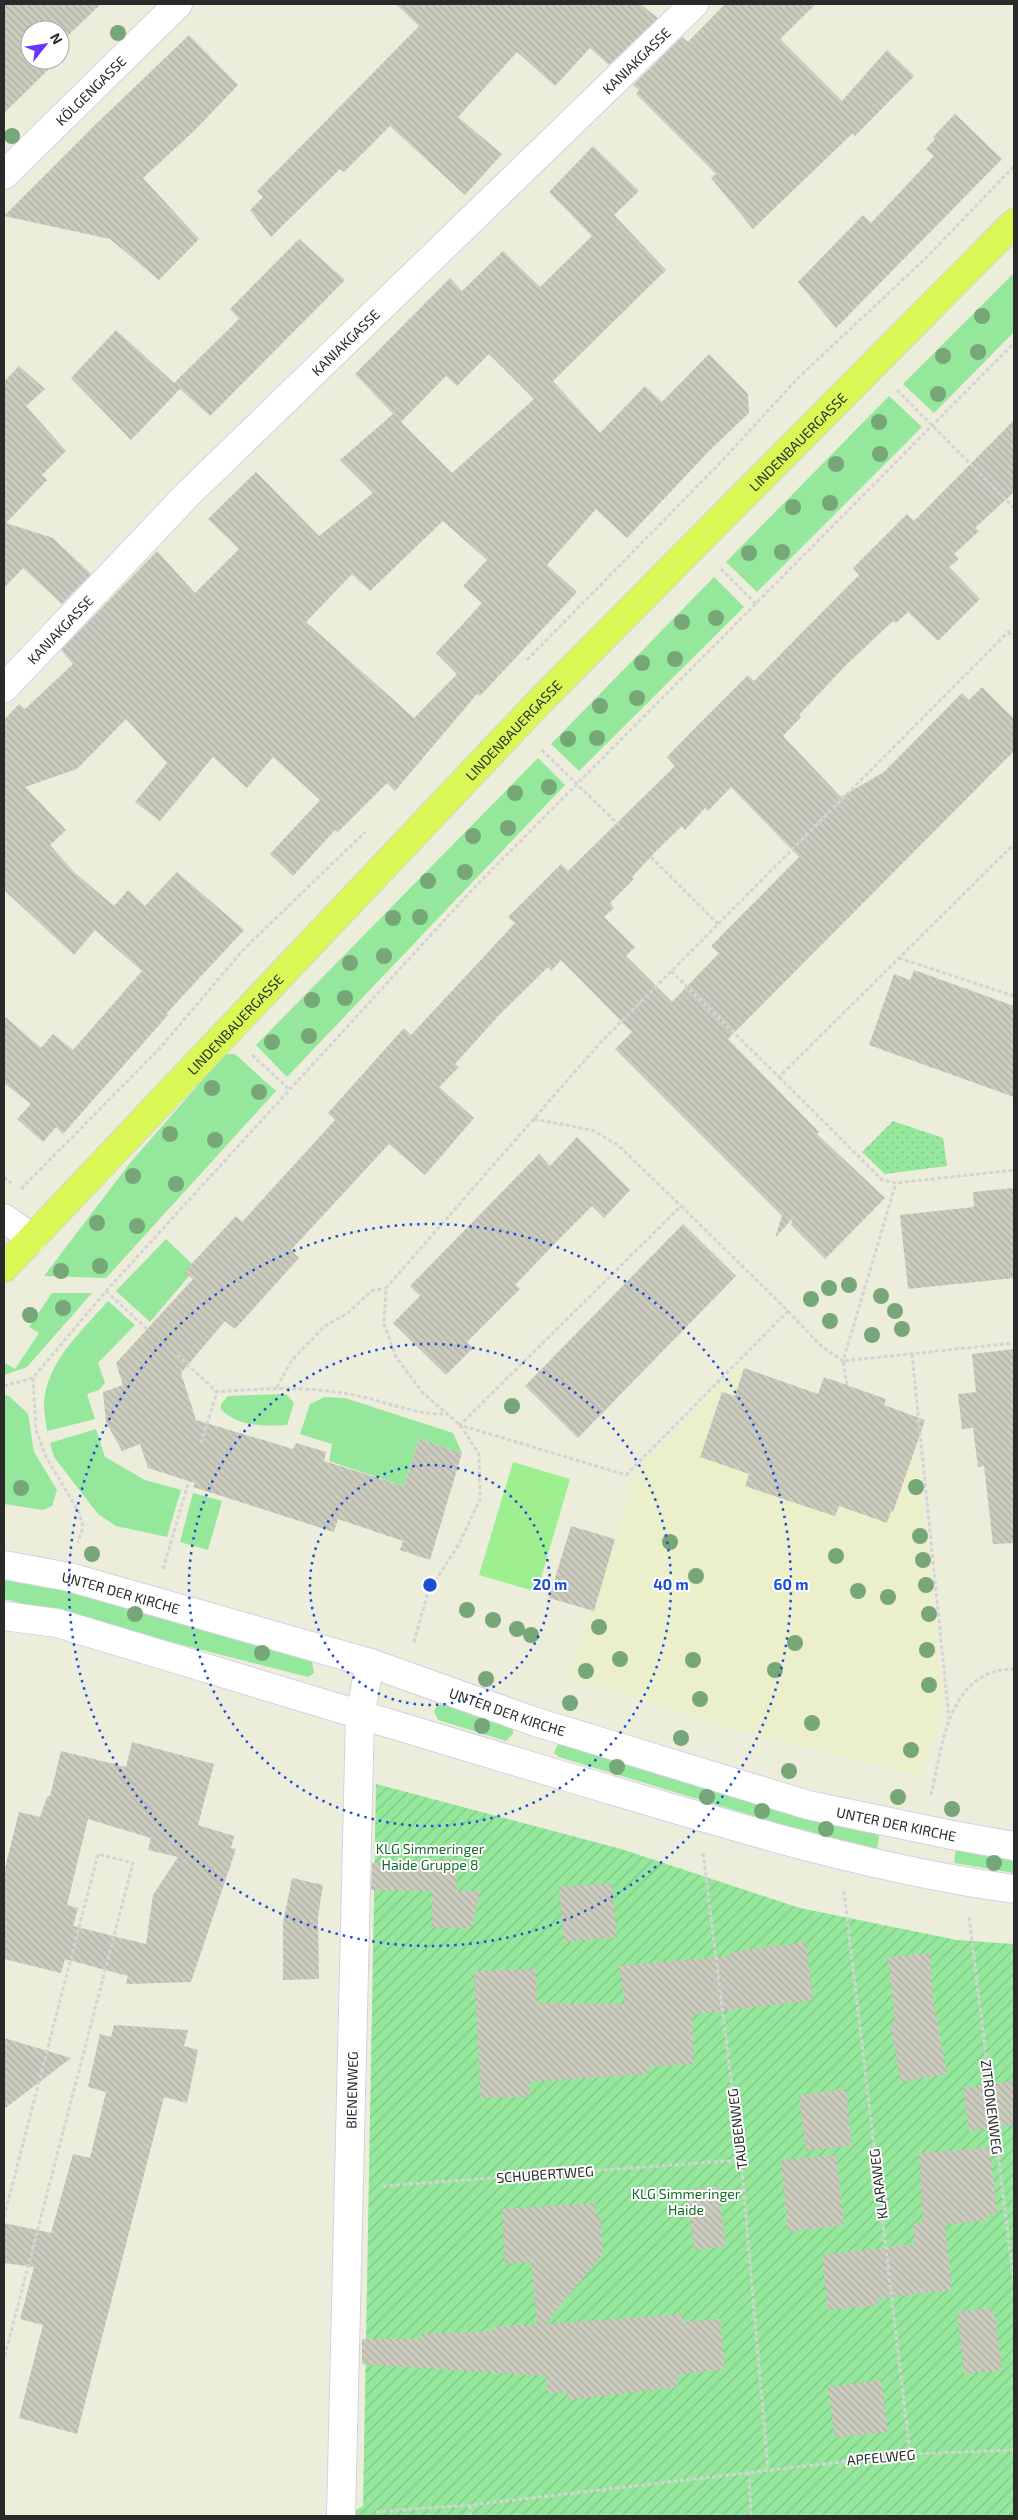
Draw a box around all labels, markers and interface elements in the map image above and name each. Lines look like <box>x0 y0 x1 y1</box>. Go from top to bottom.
north arrow <box>20 20 70 70</box>
street label: KANIAKGASSE <box>598 23 674 97</box>
text: N <box>47 30 67 47</box>
street label: KÖLGENGASSE <box>52 52 129 128</box>
street label: KANIAKGASSE <box>307 305 383 379</box>
street label: LINDENBAUERGASSE <box>745 388 850 494</box>
street label: KANIAKGASSE <box>23 591 96 667</box>
street label: LINDENBAUERGASSE <box>462 676 565 783</box>
street label: LINDENBAUERGASSE <box>183 970 286 1078</box>
street label: UNTER DER KIRCHE <box>61 1567 182 1617</box>
text: 20 m <box>533 1575 567 1593</box>
text: 40 m <box>653 1575 689 1593</box>
text: 60 m <box>774 1575 808 1593</box>
centre of rings <box>421 1576 439 1594</box>
street label: UNTER DER KIRCHE <box>447 1683 568 1739</box>
street label: UNTER DER KIRCHE <box>835 1803 958 1844</box>
park label: KLG Simmeringer Haide Gruppe 8 <box>376 1840 485 1873</box>
street label: BIENENWEG <box>342 2051 361 2129</box>
street label: ZITRONENWEG <box>978 2059 1006 2155</box>
street label: TAUBENWEG <box>724 2088 750 2170</box>
street label: KLARAWEG <box>865 2148 891 2220</box>
street label: SCHUBERTWEG <box>496 2162 594 2186</box>
park label: KLG Simmeringer Haide <box>632 2185 741 2218</box>
street label: APFELWEG <box>846 2446 916 2468</box>

